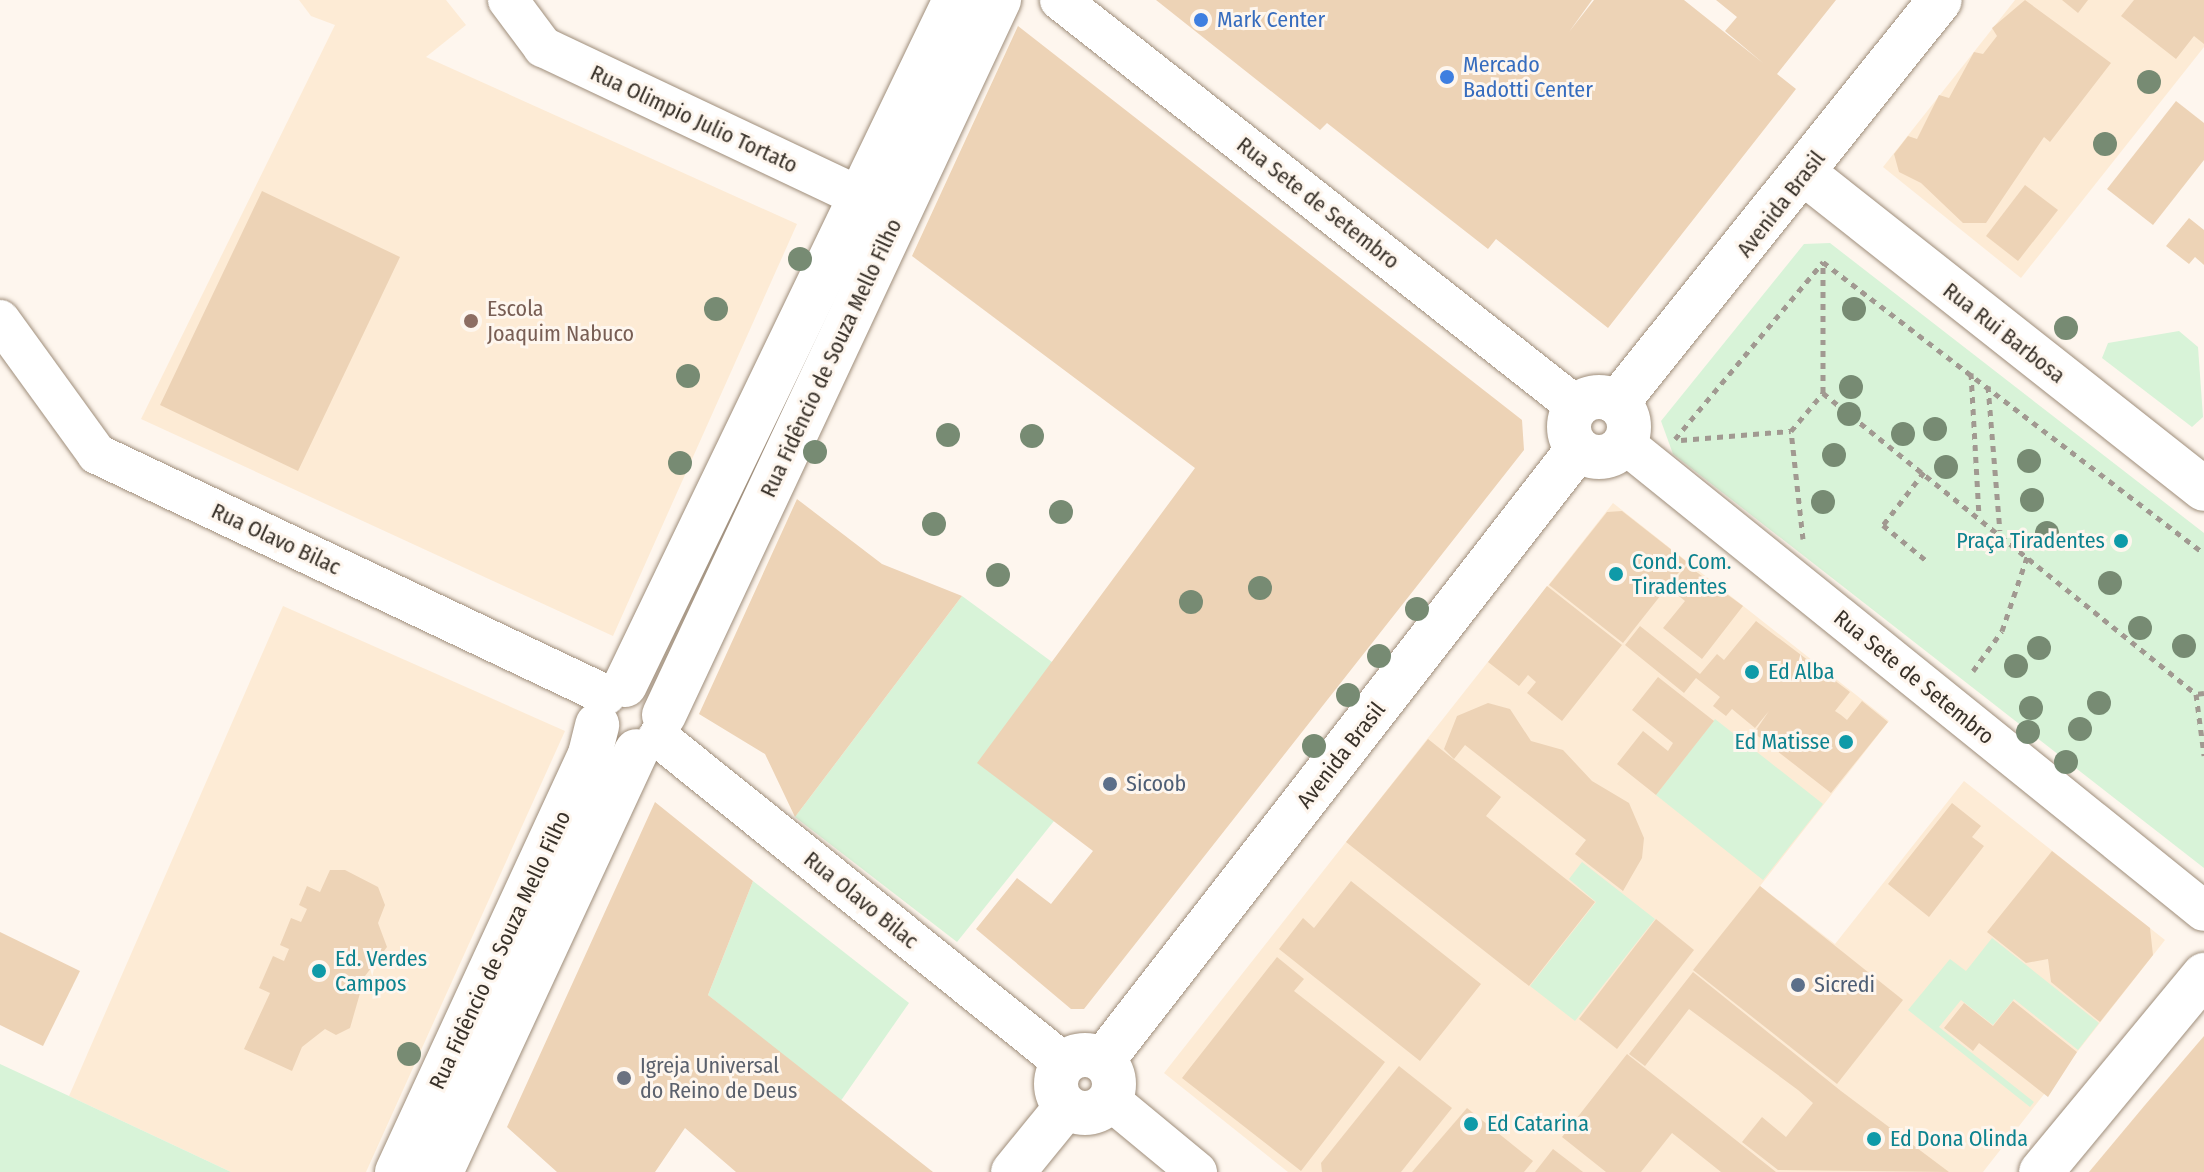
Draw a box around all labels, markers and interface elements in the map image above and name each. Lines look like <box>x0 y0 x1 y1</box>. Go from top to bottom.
place label: Mark Center <box>1217 7 1325 33</box>
marker: Mark Center <box>1192 11 1210 29</box>
place label: Mercado Badotti Center <box>1463 51 1593 102</box>
street label: Rua Olimpio Julio Tortato <box>586 59 802 179</box>
marker: Mercado Badotti Center <box>1438 68 1456 86</box>
street label: Rua Sete de Setembro <box>1232 131 1404 275</box>
street label: Avenida Brasil <box>1731 146 1831 262</box>
street label: Rua Fidêncio de Souza Mello Filho <box>755 215 907 501</box>
street label: Rua Rui Barbosa <box>1938 277 2070 389</box>
place label: Escola Joaquim Nabuco <box>487 295 634 346</box>
marker: Escola Joaquim Nabuco <box>462 312 480 330</box>
street label: Rua Olavo Bilac <box>207 498 345 580</box>
place label: Praça Tiradentes <box>1956 528 2105 554</box>
marker: Praça Tiradentes <box>2112 532 2130 550</box>
place label: Cond. Com. Tiradentes <box>1632 548 1731 600</box>
marker: Cond. Com. Tiradentes <box>1607 565 1625 583</box>
street label: Rua Sete de Setembro <box>1828 604 2000 750</box>
place label: Ed Alba <box>1768 659 1835 685</box>
marker: Ed Alba <box>1743 663 1761 681</box>
street label: Avenida Brasil <box>1291 697 1391 813</box>
place label: Ed Matisse <box>1735 729 1830 755</box>
marker: Ed Matisse <box>1837 733 1855 751</box>
place label: Sicoob <box>1126 771 1186 797</box>
marker: Sicoob <box>1101 775 1119 793</box>
street label: Rua Fidêncio de Souza Mello Filho <box>424 807 576 1093</box>
street label: Rua Olavo Bilac <box>799 846 923 954</box>
place label: Ed. Verdes Campos <box>335 945 427 996</box>
marker: Ed. Verdes Campos <box>310 962 328 980</box>
place label: Sicredi <box>1814 972 1875 998</box>
marker: Sicredi <box>1789 976 1807 994</box>
place label: Igreja Universal do Reino de Deus <box>640 1052 797 1104</box>
marker: Igreja Universal do Reino de Deus <box>615 1069 633 1087</box>
place label: Ed Catarina <box>1487 1111 1589 1137</box>
marker: Ed Catarina <box>1462 1115 1480 1133</box>
place label: Ed Dona Olinda <box>1890 1126 2028 1152</box>
marker: Ed Dona Olinda <box>1865 1130 1883 1148</box>

